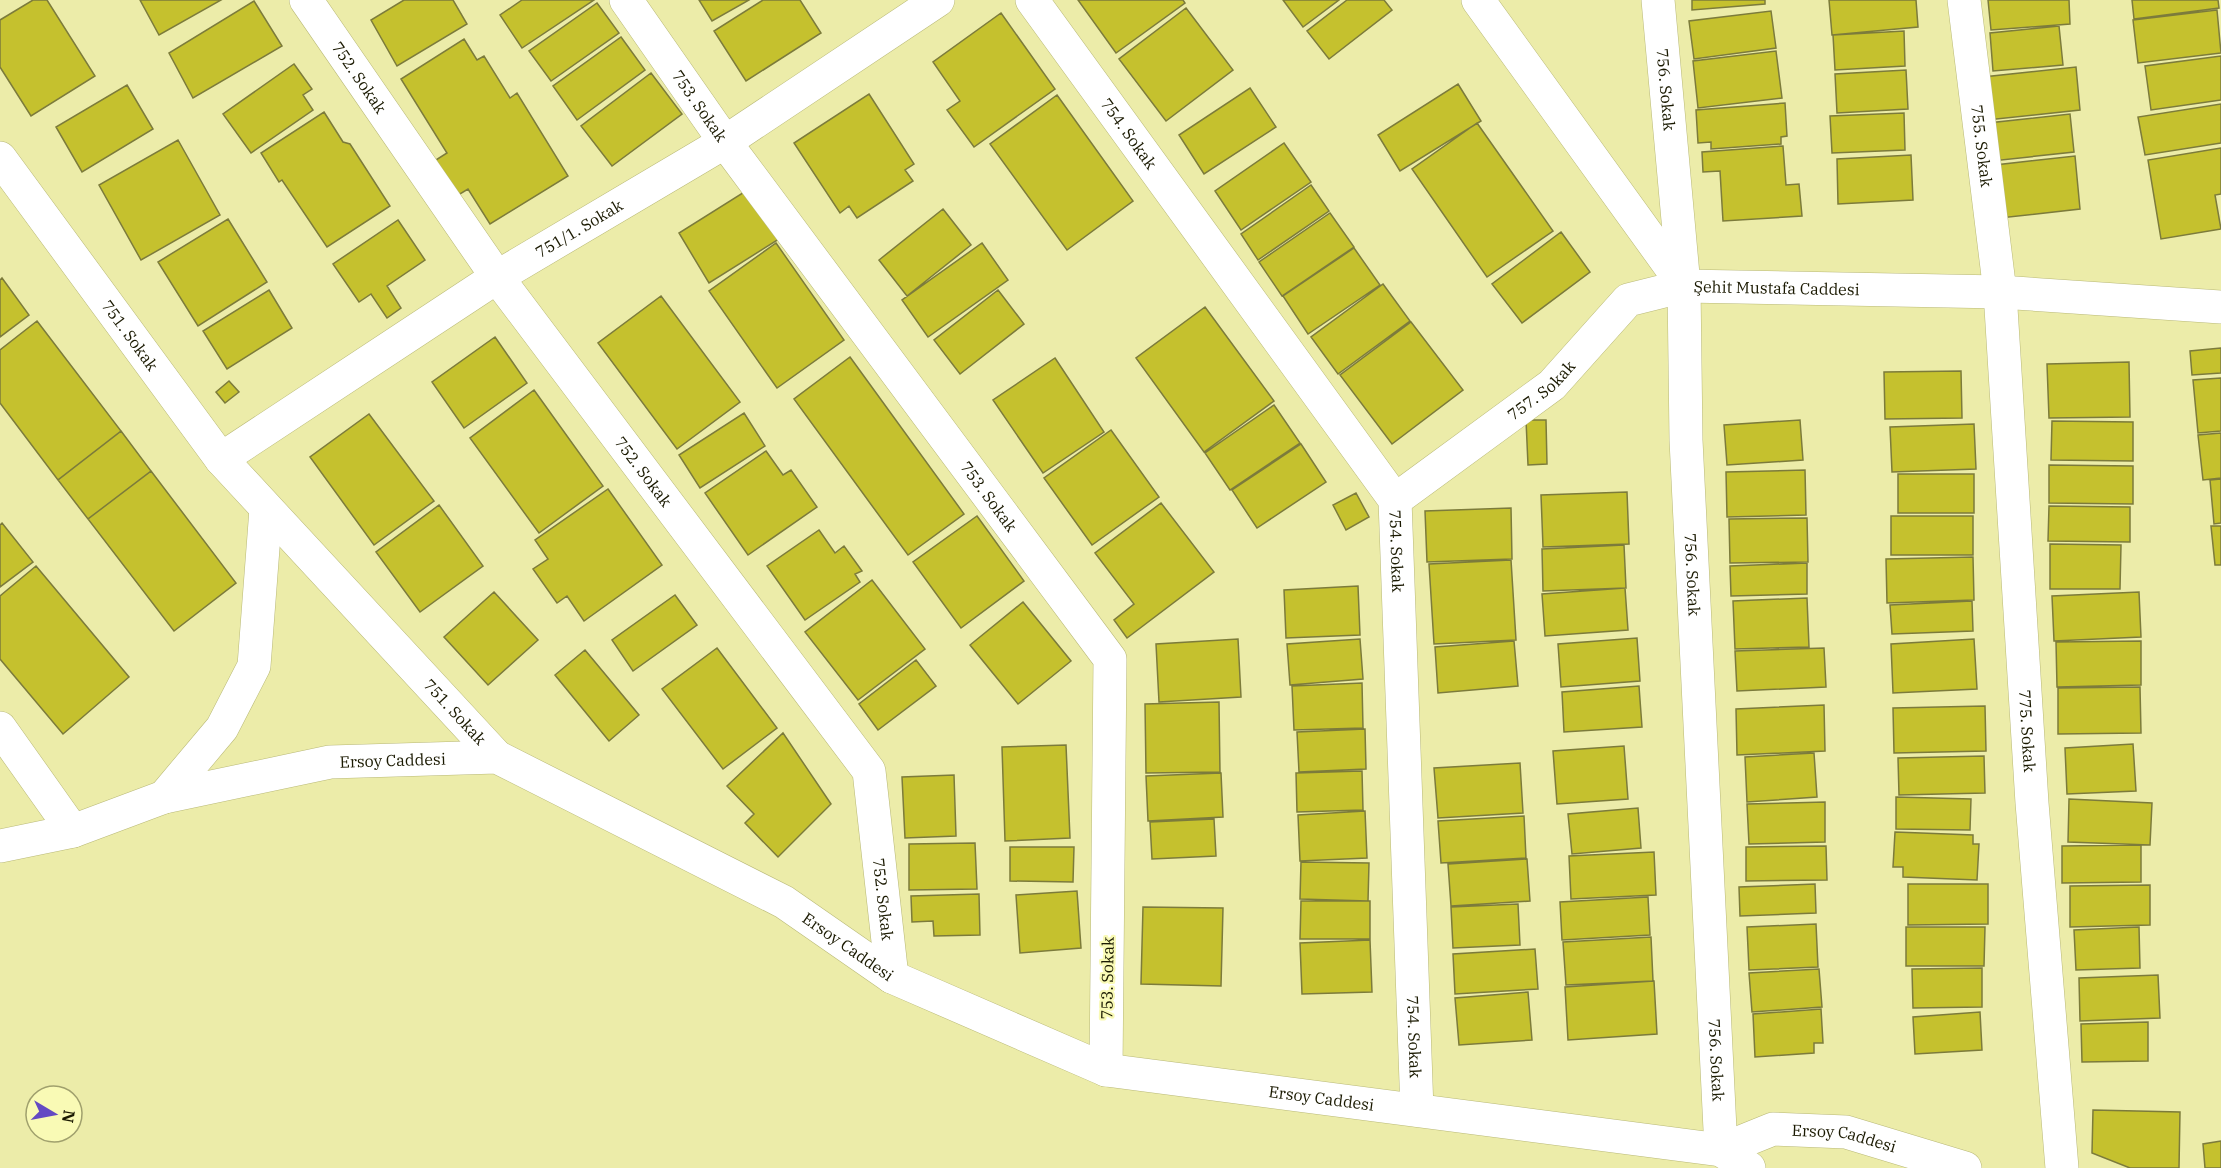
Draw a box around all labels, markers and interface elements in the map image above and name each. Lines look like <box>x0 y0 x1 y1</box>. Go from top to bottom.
street label: 752. Sokak <box>328 38 391 118</box>
street label: 756. Sokak <box>1652 48 1680 132</box>
street label: 753. Sokak <box>668 66 732 146</box>
street label: 754. Sokak <box>1097 94 1162 173</box>
street label: 755. Sokak <box>1967 104 1997 189</box>
street label: 751/1. Sokak <box>532 194 627 262</box>
street label: Şehit Mustafa Caddesi <box>1693 276 1860 299</box>
street label: 751. Sokak <box>98 296 163 375</box>
street label: 757. Sokak <box>1503 356 1580 424</box>
street label: 752. Sokak <box>611 432 677 511</box>
street label: 753. Sokak <box>956 457 1022 536</box>
street label: 754. Sokak <box>1385 509 1408 593</box>
street label: 756. Sokak <box>1681 533 1705 617</box>
street label: 751. Sokak <box>420 675 491 749</box>
street label: 775. Sokak <box>2015 689 2040 773</box>
street label: Ersoy Caddesi <box>339 749 446 772</box>
street label: 752. Sokak <box>869 857 898 942</box>
street label: Ersoy Caddesi <box>799 908 897 985</box>
street label: 753. Sokak <box>1096 936 1118 1019</box>
street label: 754. Sokak <box>1403 995 1426 1079</box>
street label: 756. Sokak <box>1705 1018 1729 1103</box>
street label: Ersoy Caddesi <box>1267 1081 1375 1115</box>
north arrow <box>24 1084 84 1144</box>
text: N <box>58 1109 80 1125</box>
street label: Ersoy Caddesi <box>1791 1120 1899 1157</box>

